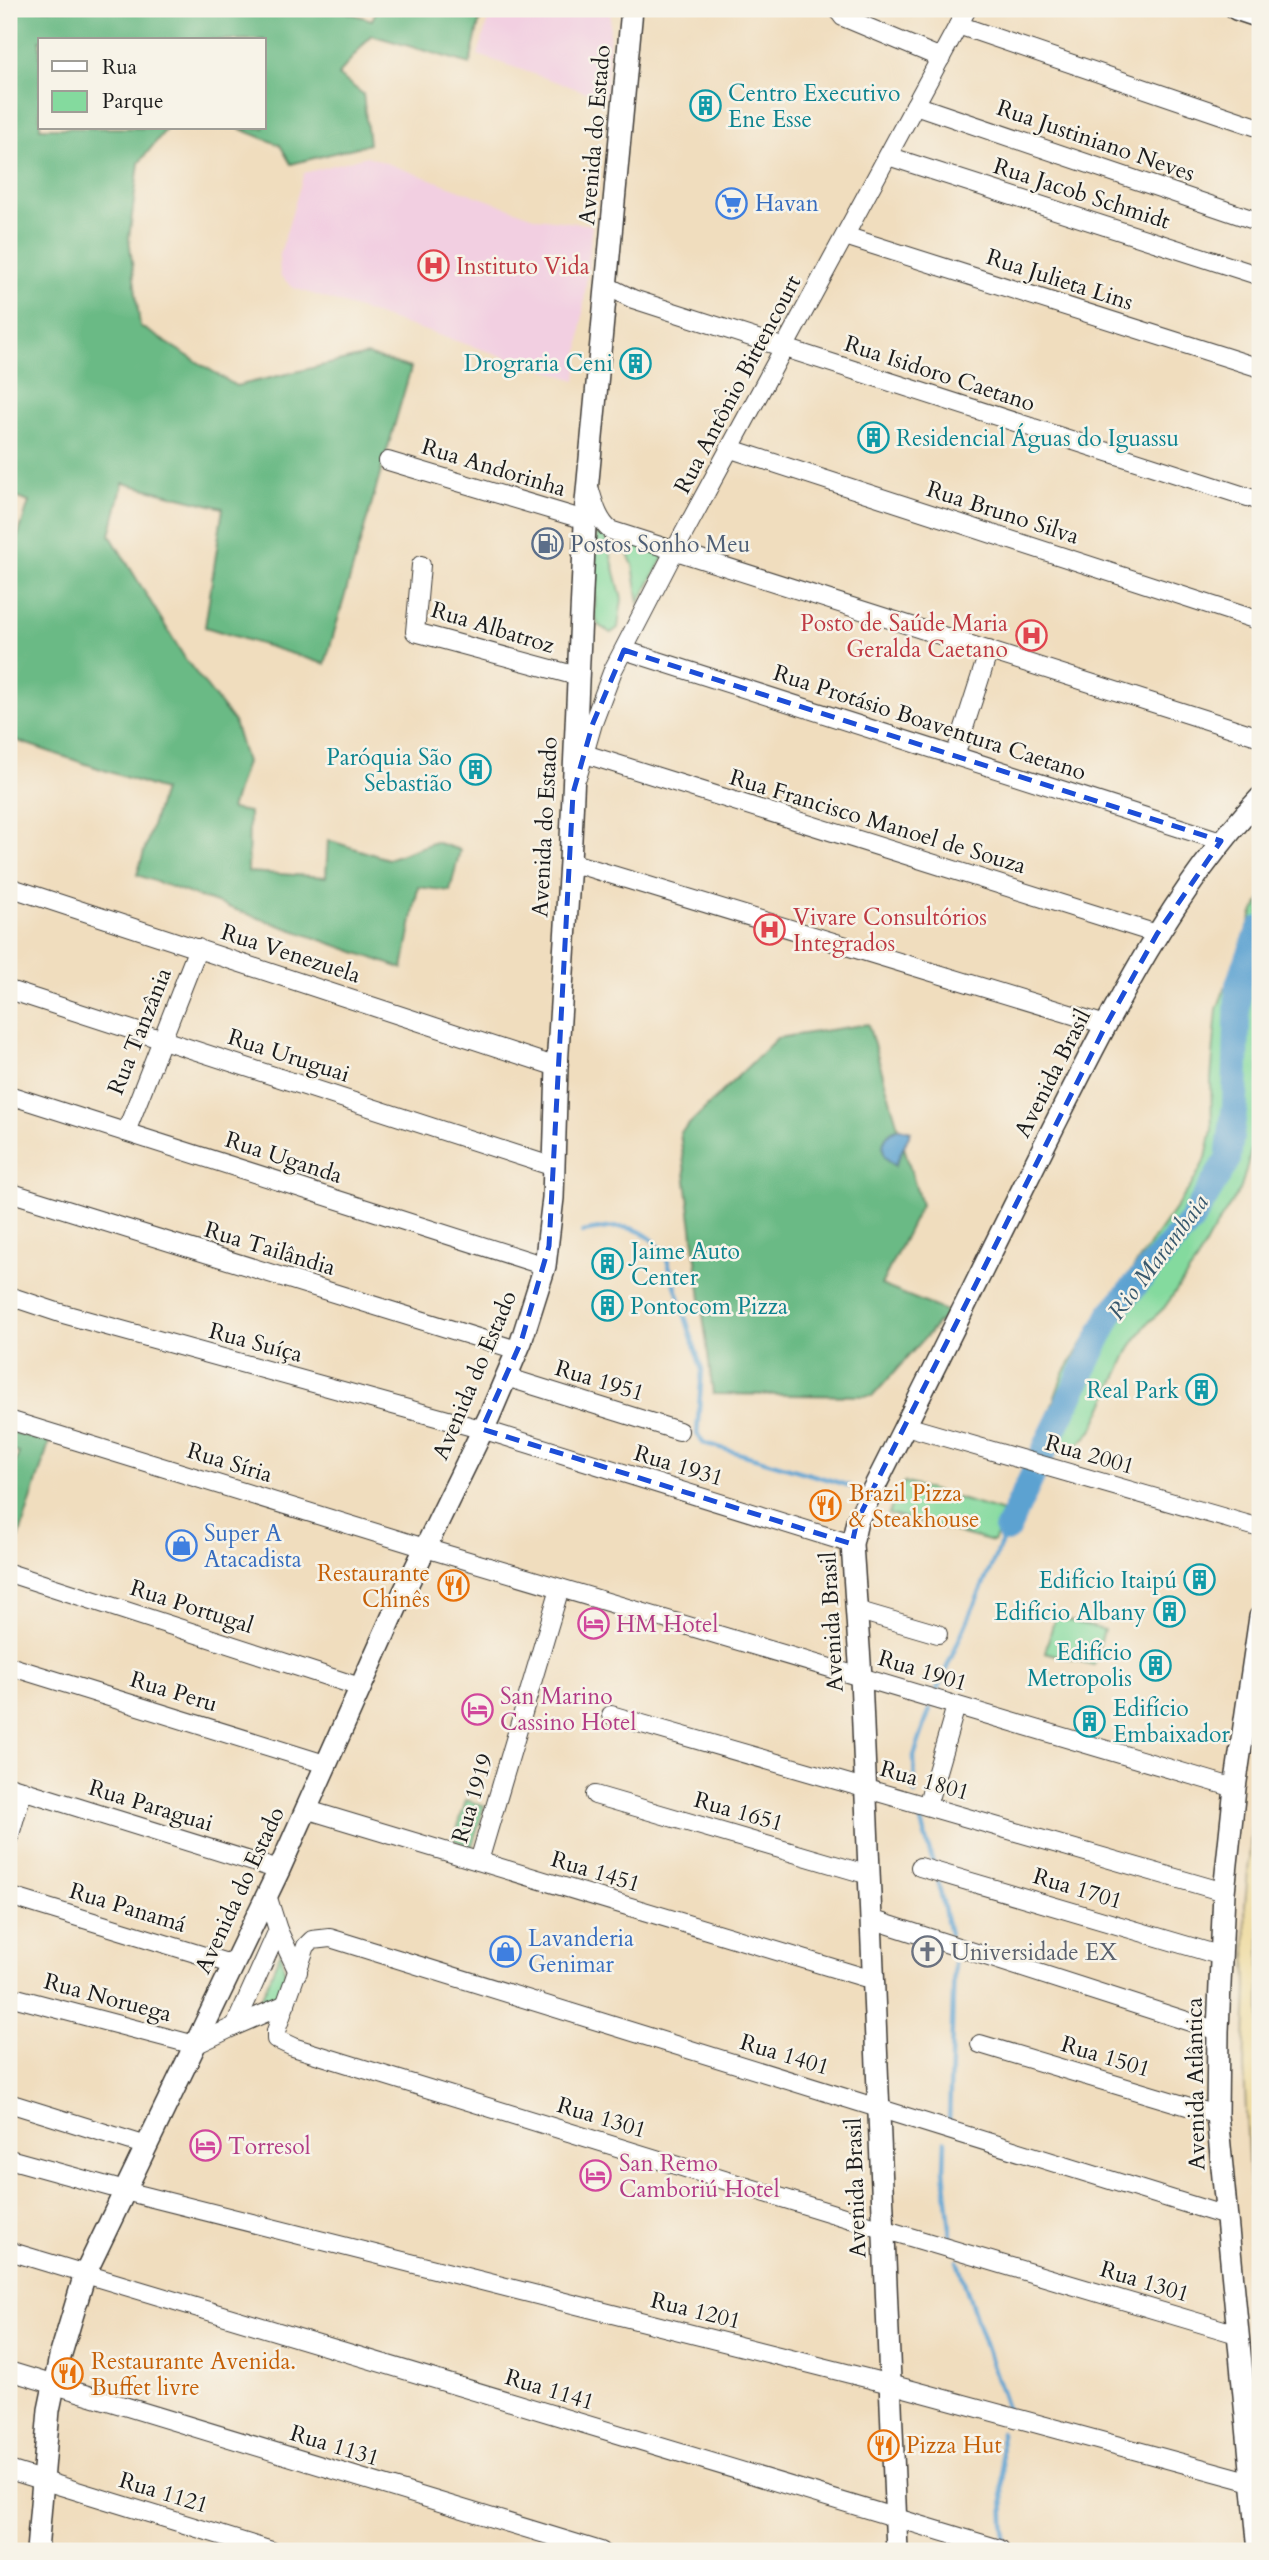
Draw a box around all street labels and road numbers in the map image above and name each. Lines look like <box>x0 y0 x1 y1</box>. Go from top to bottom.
street label: Avenida do Estado <box>571 44 618 227</box>
street label: Rua Justiniano Neves <box>993 92 1199 189</box>
street label: Rua Jacob Schmidt <box>990 150 1174 237</box>
street label: Rua Julieta Lins <box>983 241 1137 318</box>
street label: Rua Antônio Bittencourt <box>667 270 808 499</box>
street label: Rua Isidoro Caetano <box>840 328 1039 419</box>
street label: Rua Andorinha <box>418 431 570 504</box>
street label: Rua Bruno Silva <box>923 473 1083 552</box>
street label: Rua Albatroz <box>427 594 558 661</box>
street label: Rua Protásio Boaventura Caetano <box>769 657 1090 788</box>
street label: Avenida do Estado <box>524 736 565 918</box>
street label: Rua Francisco Manoel de Souza <box>726 762 1030 881</box>
street label: Rua Venezuela <box>217 916 364 991</box>
street label: Rua Tanzânia <box>100 963 179 1099</box>
street label: Avenida Brasil <box>1007 1004 1098 1143</box>
street label: Rua Uruguai <box>224 1021 354 1090</box>
street label: Rua Uganda <box>221 1124 346 1191</box>
street label: Rua Tailândia <box>201 1214 339 1283</box>
street label: Avenida do Estado <box>425 1286 524 1465</box>
street label: Rua Suíça <box>206 1315 306 1370</box>
street label: Rua 1951 <box>551 1352 648 1409</box>
street label: Rua 2001 <box>1041 1427 1138 1482</box>
street label: Rua Síria <box>183 1435 276 1490</box>
street label: Rua 1931 <box>630 1437 727 1494</box>
street label: Avenida Brasil <box>812 1551 851 1693</box>
street label: Rua Portugal <box>126 1572 257 1641</box>
street label: Rua 1901 <box>874 1642 971 1699</box>
street label: Rua Peru <box>126 1664 221 1719</box>
street label: Rua 1919 <box>444 1750 501 1847</box>
street label: Rua 1801 <box>876 1753 973 1808</box>
street label: Rua Paraguai <box>85 1772 217 1839</box>
street label: Rua 1651 <box>690 1784 787 1839</box>
street label: Avenida do Estado <box>187 1802 292 1979</box>
street label: Rua 1451 <box>547 1843 644 1900</box>
street label: Rua 1701 <box>1029 1860 1126 1917</box>
street label: Rua Panamá <box>66 1875 190 1940</box>
street label: Rua Noruega <box>41 1966 175 2029</box>
street label: Avenida Atlântica <box>1178 1997 1213 2171</box>
street label: Rua 1401 <box>736 2026 833 2083</box>
street label: Rua 1501 <box>1057 2028 1154 2085</box>
street label: Rua 1301 <box>553 2089 650 2146</box>
street label: Avenida Brasil <box>838 2117 873 2259</box>
street label: Rua 1301 <box>1096 2253 1193 2310</box>
street label: Rua 1201 <box>648 2284 744 2337</box>
street label: Rua 1141 <box>501 2361 598 2418</box>
street label: Rua 1131 <box>286 2417 383 2474</box>
street label: Rua 1121 <box>115 2464 212 2521</box>

